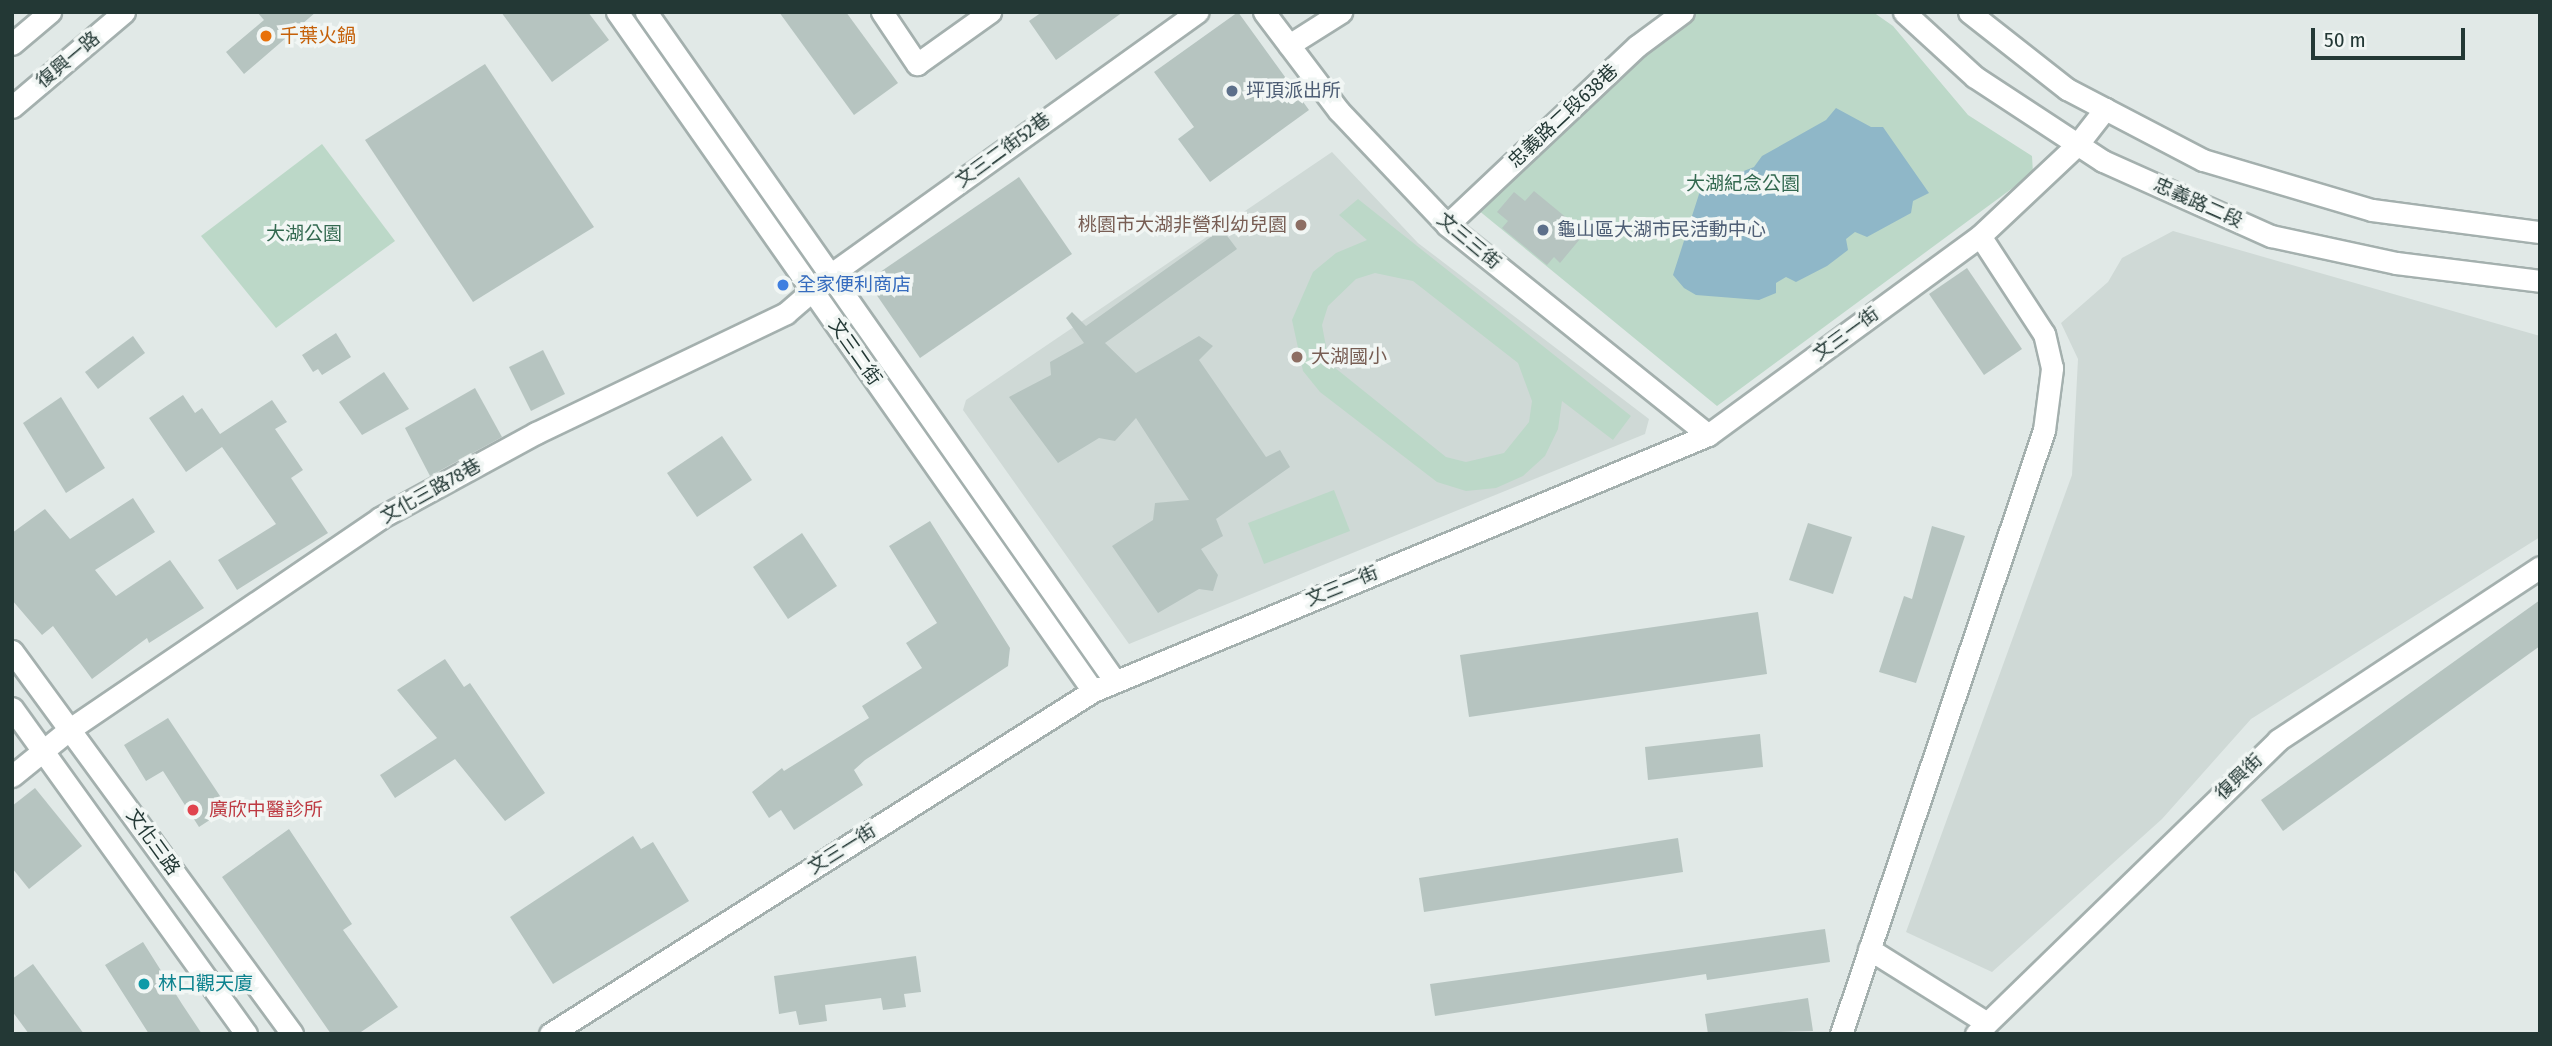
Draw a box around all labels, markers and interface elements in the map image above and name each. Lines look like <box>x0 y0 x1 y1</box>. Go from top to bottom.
scale bar <box>2314 14 2468 58</box>
place label: 千葉火鍋 <box>280 25 356 47</box>
street label: 復興一路 <box>32 27 104 93</box>
text: 50 m <box>2324 27 2366 53</box>
marker: 千葉火鍋 <box>258 28 274 44</box>
street label: 忠義路二段638巷 <box>1504 59 1622 173</box>
place label: 坪頂派出所 <box>1246 80 1341 102</box>
marker: 坪頂派出所 <box>1224 83 1240 99</box>
street label: 文三二街52巷 <box>951 108 1055 192</box>
park label: 大湖紀念公園 <box>1686 173 1800 195</box>
street label: 忠義路二段 <box>2150 173 2246 233</box>
street label: 文三三街 <box>1433 208 1505 274</box>
place label: 桃園市大湖非營利幼兒園 <box>1078 214 1287 236</box>
marker: 桃園市大湖非營利幼兒園 <box>1293 217 1309 233</box>
place label: 龜山區大湖市民活動中心 <box>1557 219 1766 241</box>
marker: 龜山區大湖市民活動中心 <box>1535 222 1551 238</box>
park label: 大湖公園 <box>266 223 342 245</box>
place label: 全家便利商店 <box>797 274 911 296</box>
marker: 全家便利商店 <box>775 277 791 293</box>
street label: 文三一街 <box>1809 302 1883 366</box>
street label: 文三二街 <box>824 314 886 390</box>
place label: 大湖國小 <box>1311 346 1387 368</box>
marker: 大湖國小 <box>1289 349 1305 365</box>
street label: 文化三路78巷 <box>377 454 485 528</box>
street label: 文三一街 <box>1302 561 1382 611</box>
street label: 復興街 <box>2211 749 2267 805</box>
place label: 廣欣中醫診所 <box>209 799 323 821</box>
marker: 廣欣中醫診所 <box>183 800 203 820</box>
street label: 文化三路 <box>121 805 185 879</box>
street label: 文三一街 <box>804 819 880 879</box>
place label: 林口觀天廈 <box>158 973 253 995</box>
marker: 林口觀天廈 <box>136 976 152 992</box>

